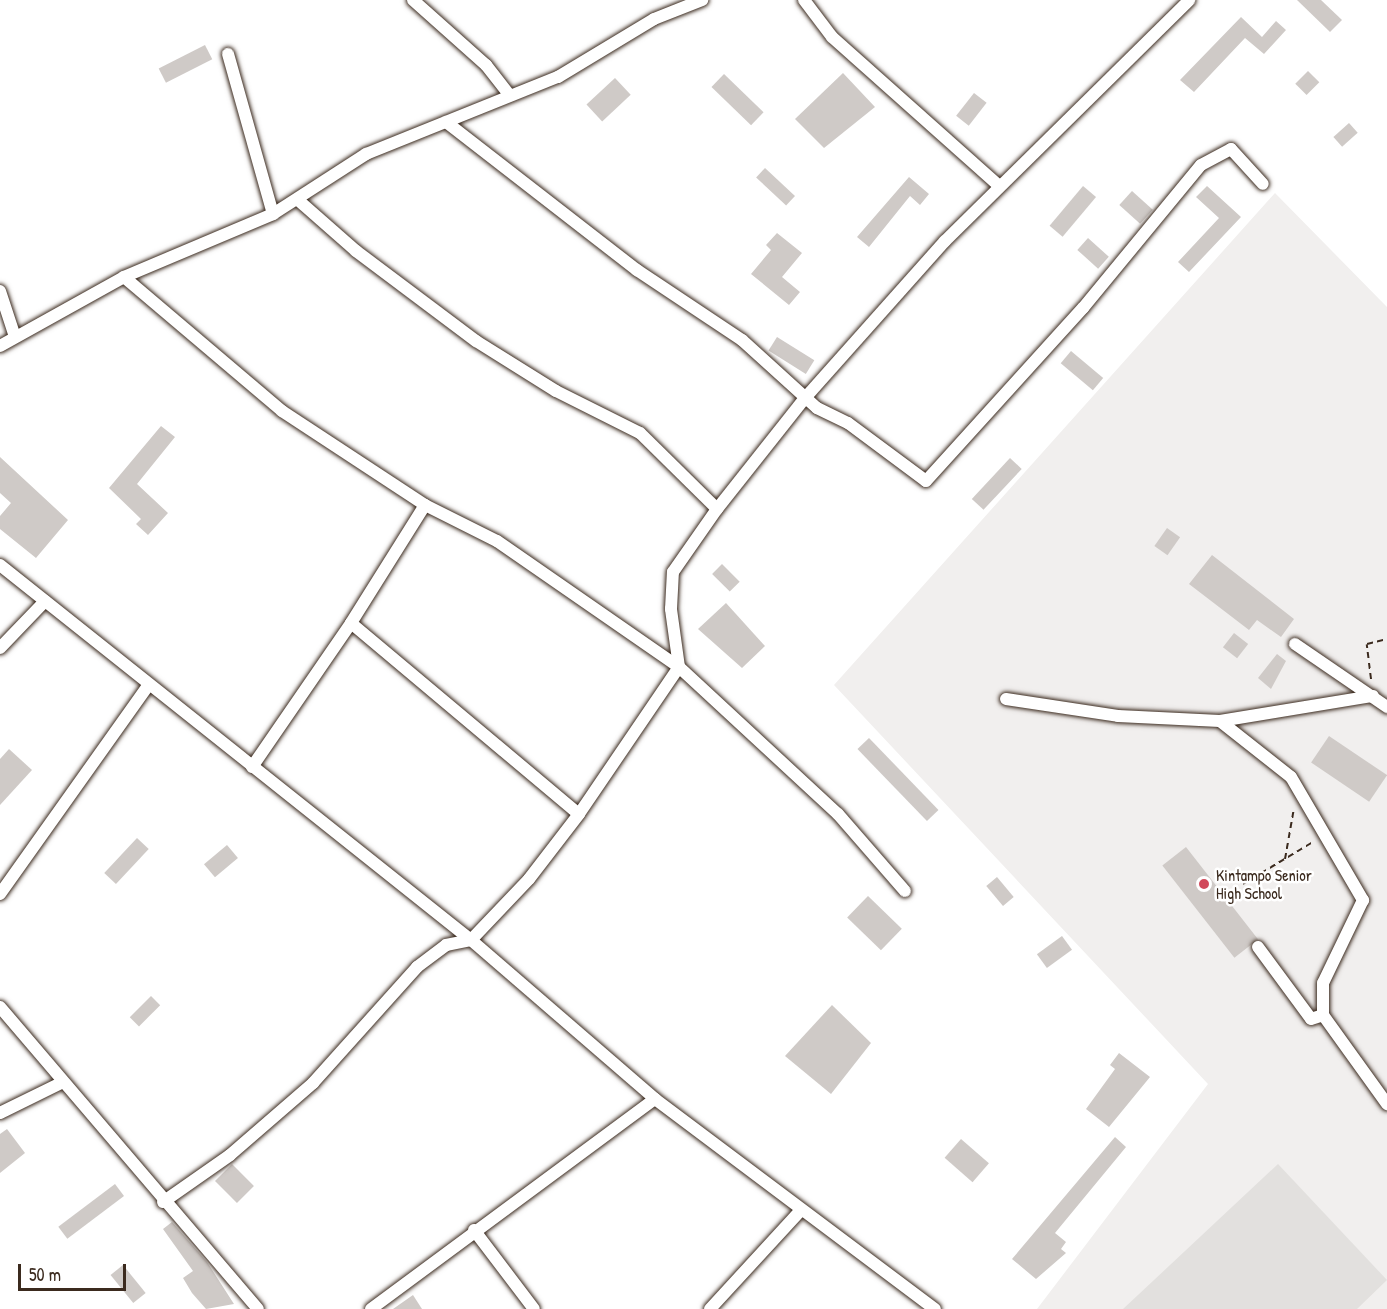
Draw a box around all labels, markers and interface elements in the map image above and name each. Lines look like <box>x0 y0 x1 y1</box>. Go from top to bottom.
place label: Kintampo Senior High School <box>1216 865 1312 903</box>
marker: Kintampo Senior High School <box>1197 877 1211 891</box>
scale bar <box>21 1252 129 1290</box>
text: 50 m <box>29 1262 61 1287</box>

